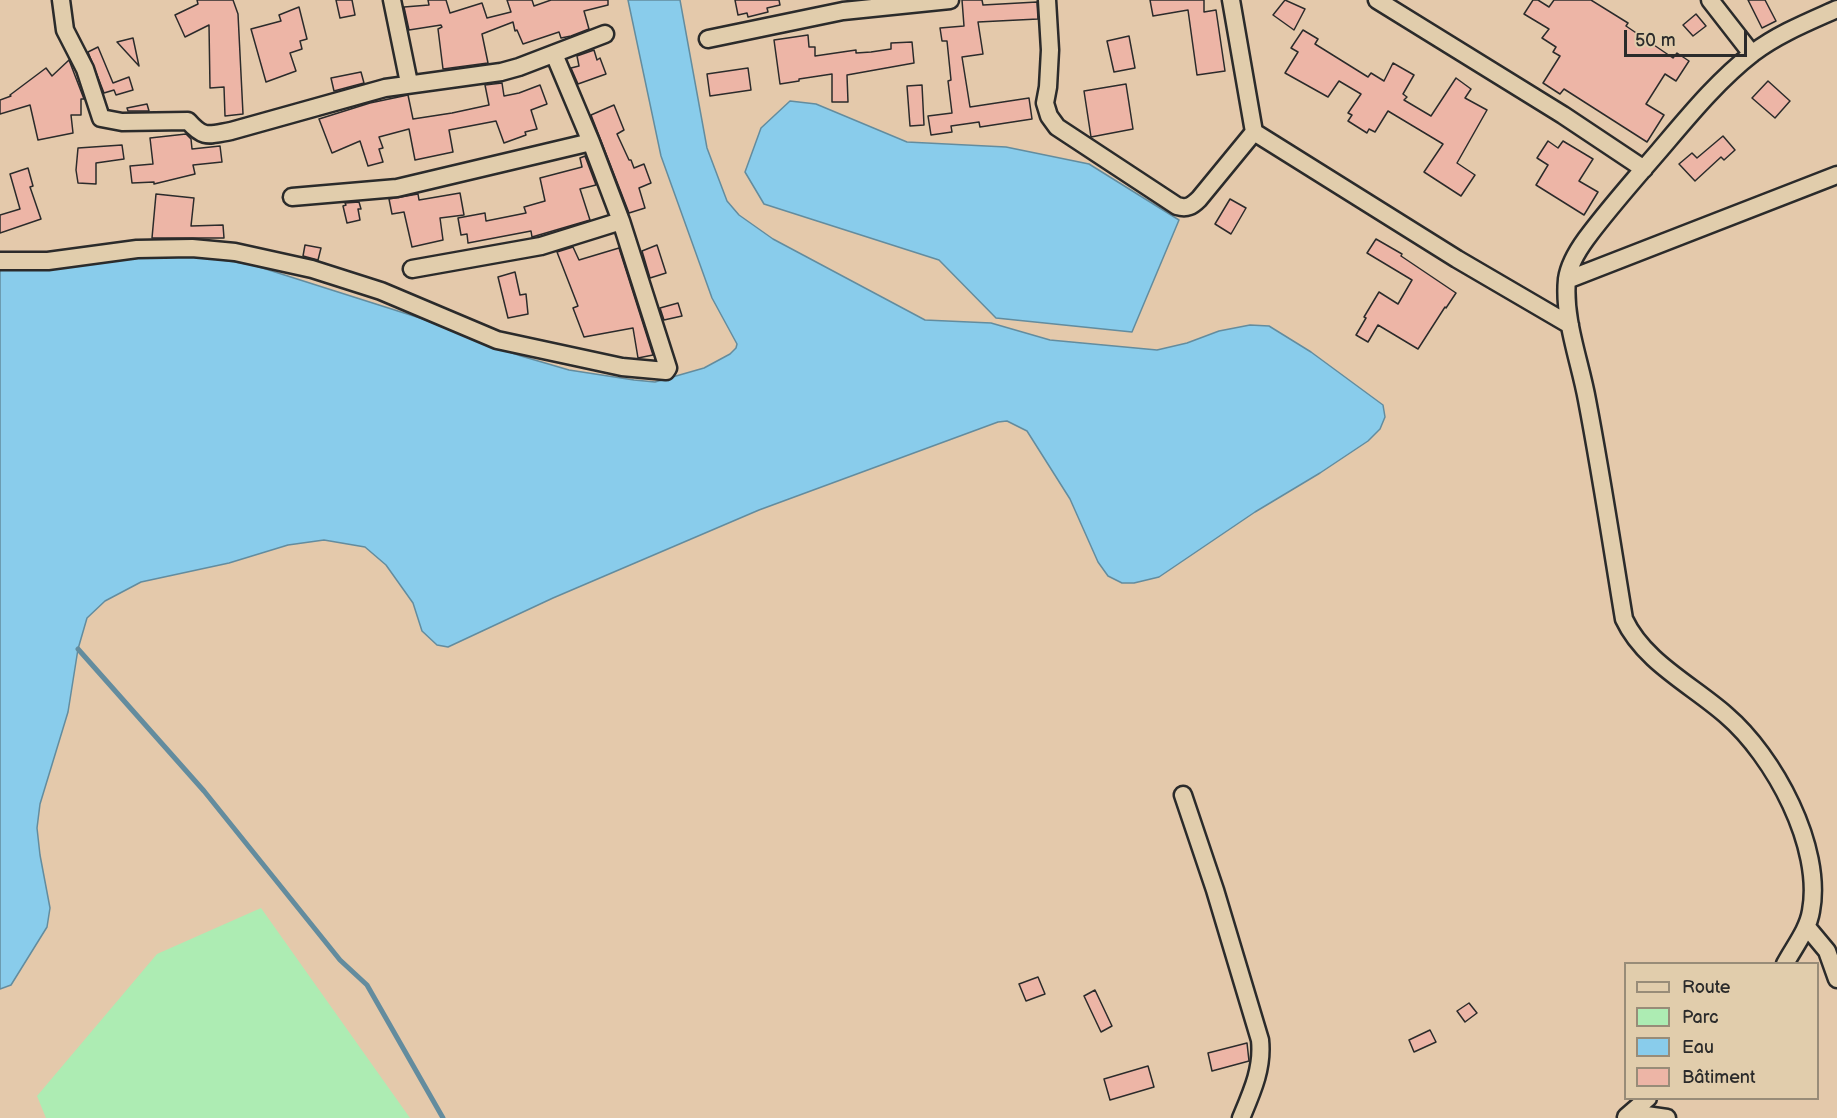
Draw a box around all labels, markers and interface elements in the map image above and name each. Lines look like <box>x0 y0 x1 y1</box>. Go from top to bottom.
scale bar <box>1627 18 1750 56</box>
text: 50 m <box>1635 30 1676 51</box>
legend <box>1624 962 1819 1100</box>
text: Route <box>1682 977 1731 998</box>
text: Parc <box>1682 1007 1719 1028</box>
text: Eau <box>1682 1037 1714 1058</box>
text: Bâtiment <box>1682 1067 1756 1088</box>

